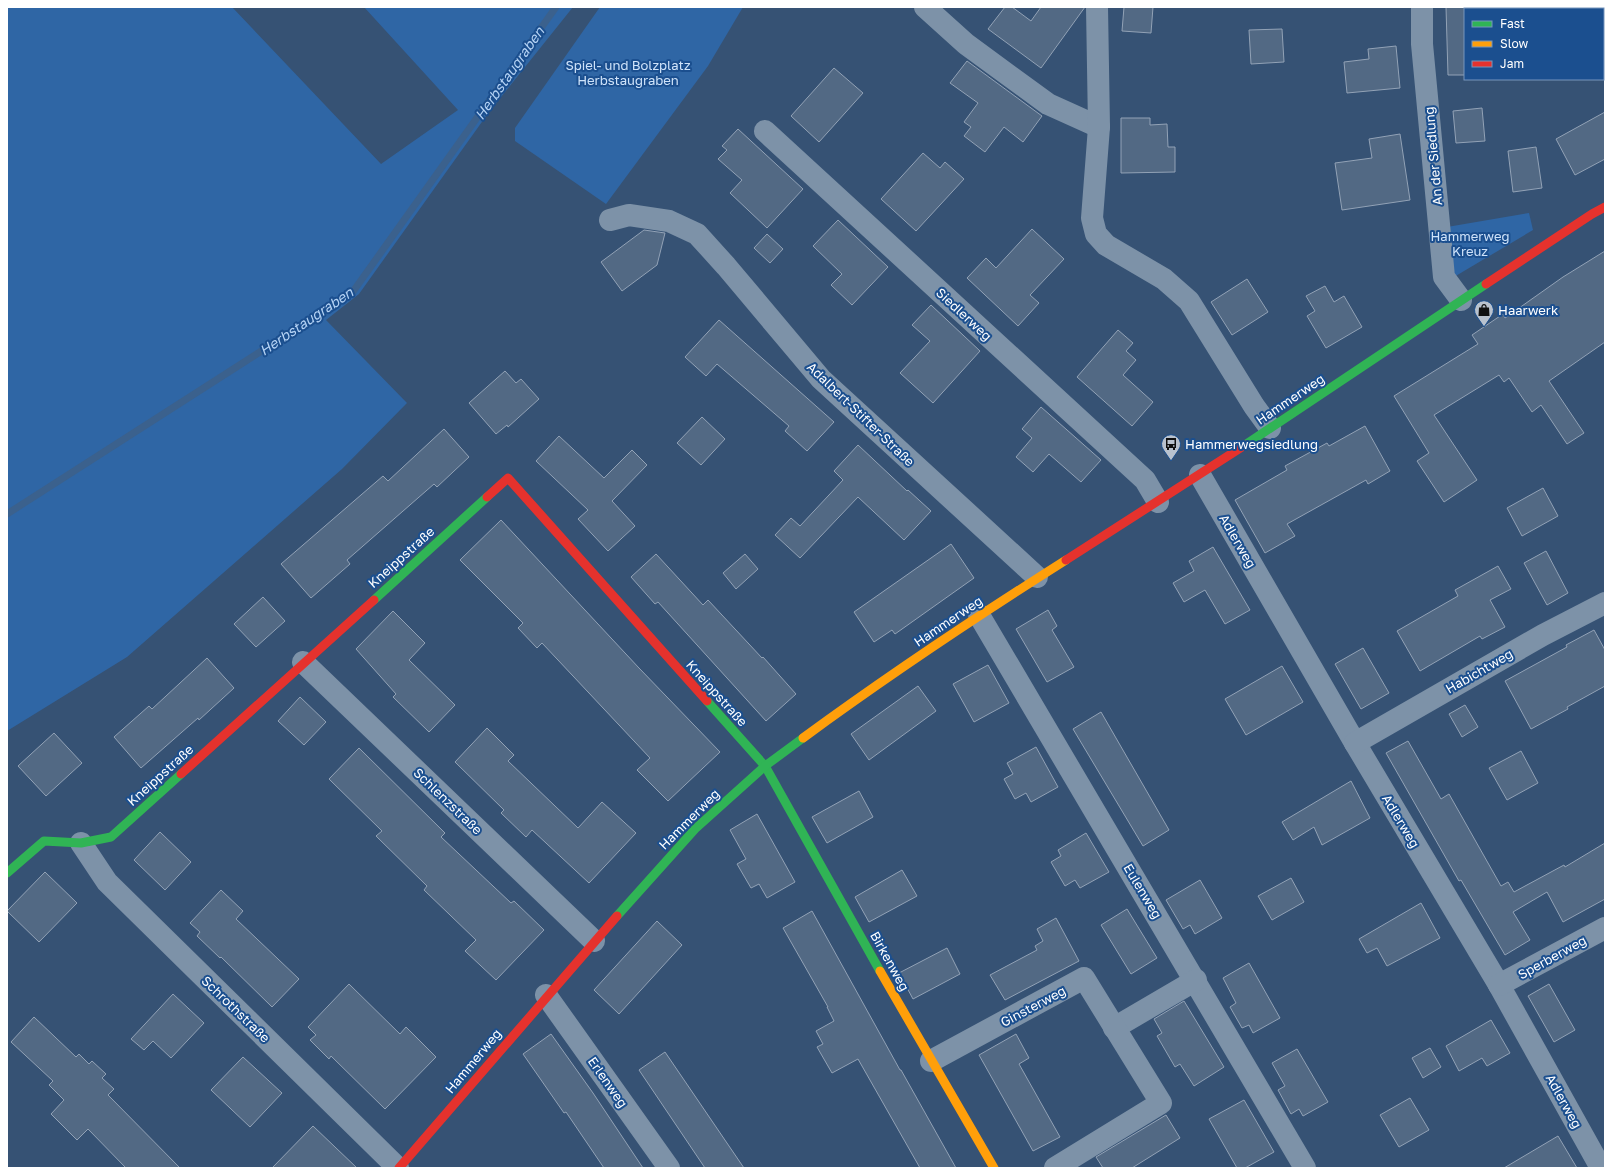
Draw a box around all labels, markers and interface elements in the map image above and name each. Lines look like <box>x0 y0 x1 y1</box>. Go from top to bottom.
legend <box>1464 8 1604 80</box>
text: Fast <box>1500 16 1525 31</box>
water label: Herbstaugraben <box>471 22 548 123</box>
text: Slow <box>1500 36 1528 51</box>
text: Jam <box>1500 56 1524 71</box>
park label: Spiel- und Bolzplatz Herbstaugraben <box>565 57 691 88</box>
street label: An der Siedlung <box>1421 106 1445 206</box>
park label: Hammerweg Kreuz <box>1430 228 1510 259</box>
water label: Herbstaugraben <box>256 283 357 359</box>
street label: Siedlerweg <box>933 284 995 344</box>
shop icon: Haarwerk <box>1473 299 1495 327</box>
place label: Haarwerk <box>1498 302 1559 318</box>
street label: Adalbert-Stifter-Straße <box>804 359 918 469</box>
street label: Hammerweg <box>1253 370 1327 428</box>
bus stop icon: Hammerwegsiedlung <box>1160 433 1182 461</box>
place label: Hammerwegsiedlung <box>1185 436 1318 452</box>
street label: Adlerweg <box>1216 511 1260 571</box>
street label: Kneippstraße <box>365 523 437 591</box>
street label: Hammerweg <box>911 592 985 650</box>
street label: Habichtweg <box>1443 645 1515 697</box>
street label: Kneippstraße <box>683 657 751 729</box>
street label: Kneippstraße <box>124 741 196 809</box>
street label: Schlenzstraße <box>410 764 486 838</box>
street label: Hammerweg <box>655 785 723 853</box>
street label: Adlerweg <box>1379 791 1423 851</box>
street label: Eulenweg <box>1120 861 1166 921</box>
street label: Birkenweg <box>867 928 913 994</box>
street label: Sperberweg <box>1515 932 1589 982</box>
street label: Schrothstraße <box>199 972 273 1046</box>
street label: Ginsterweg <box>998 982 1068 1030</box>
street label: Hammerweg <box>441 1026 505 1096</box>
street label: Erlenweg <box>585 1054 631 1110</box>
street label: Adlerweg <box>1543 1071 1585 1131</box>

